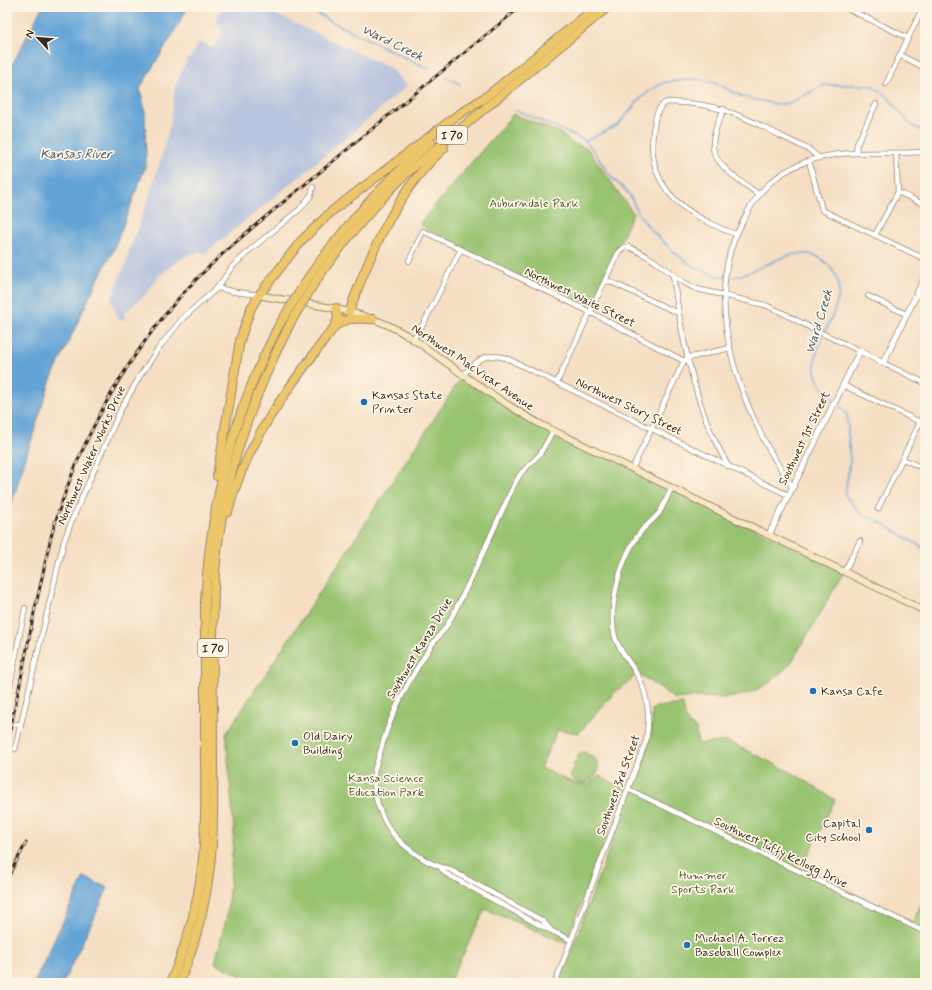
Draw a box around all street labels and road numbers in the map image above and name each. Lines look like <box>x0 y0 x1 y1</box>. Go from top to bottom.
road number: I 70 <box>437 126 467 144</box>
street label: Northwest Waite Street <box>521 264 638 332</box>
street label: Northwest MacVicar Avenue <box>408 321 537 415</box>
street label: Northwest Story Street <box>573 374 685 440</box>
street label: Northwest Water Works Drive <box>54 383 130 528</box>
street label: Southwest 1st Street <box>775 389 835 488</box>
street label: Southwest Kanza Drive <box>383 595 456 702</box>
road number: I 70 <box>198 639 228 657</box>
street label: Southwest 3rd Street <box>593 732 645 838</box>
street label: Southwest Tuffy Kellogg Drive <box>711 814 850 893</box>

